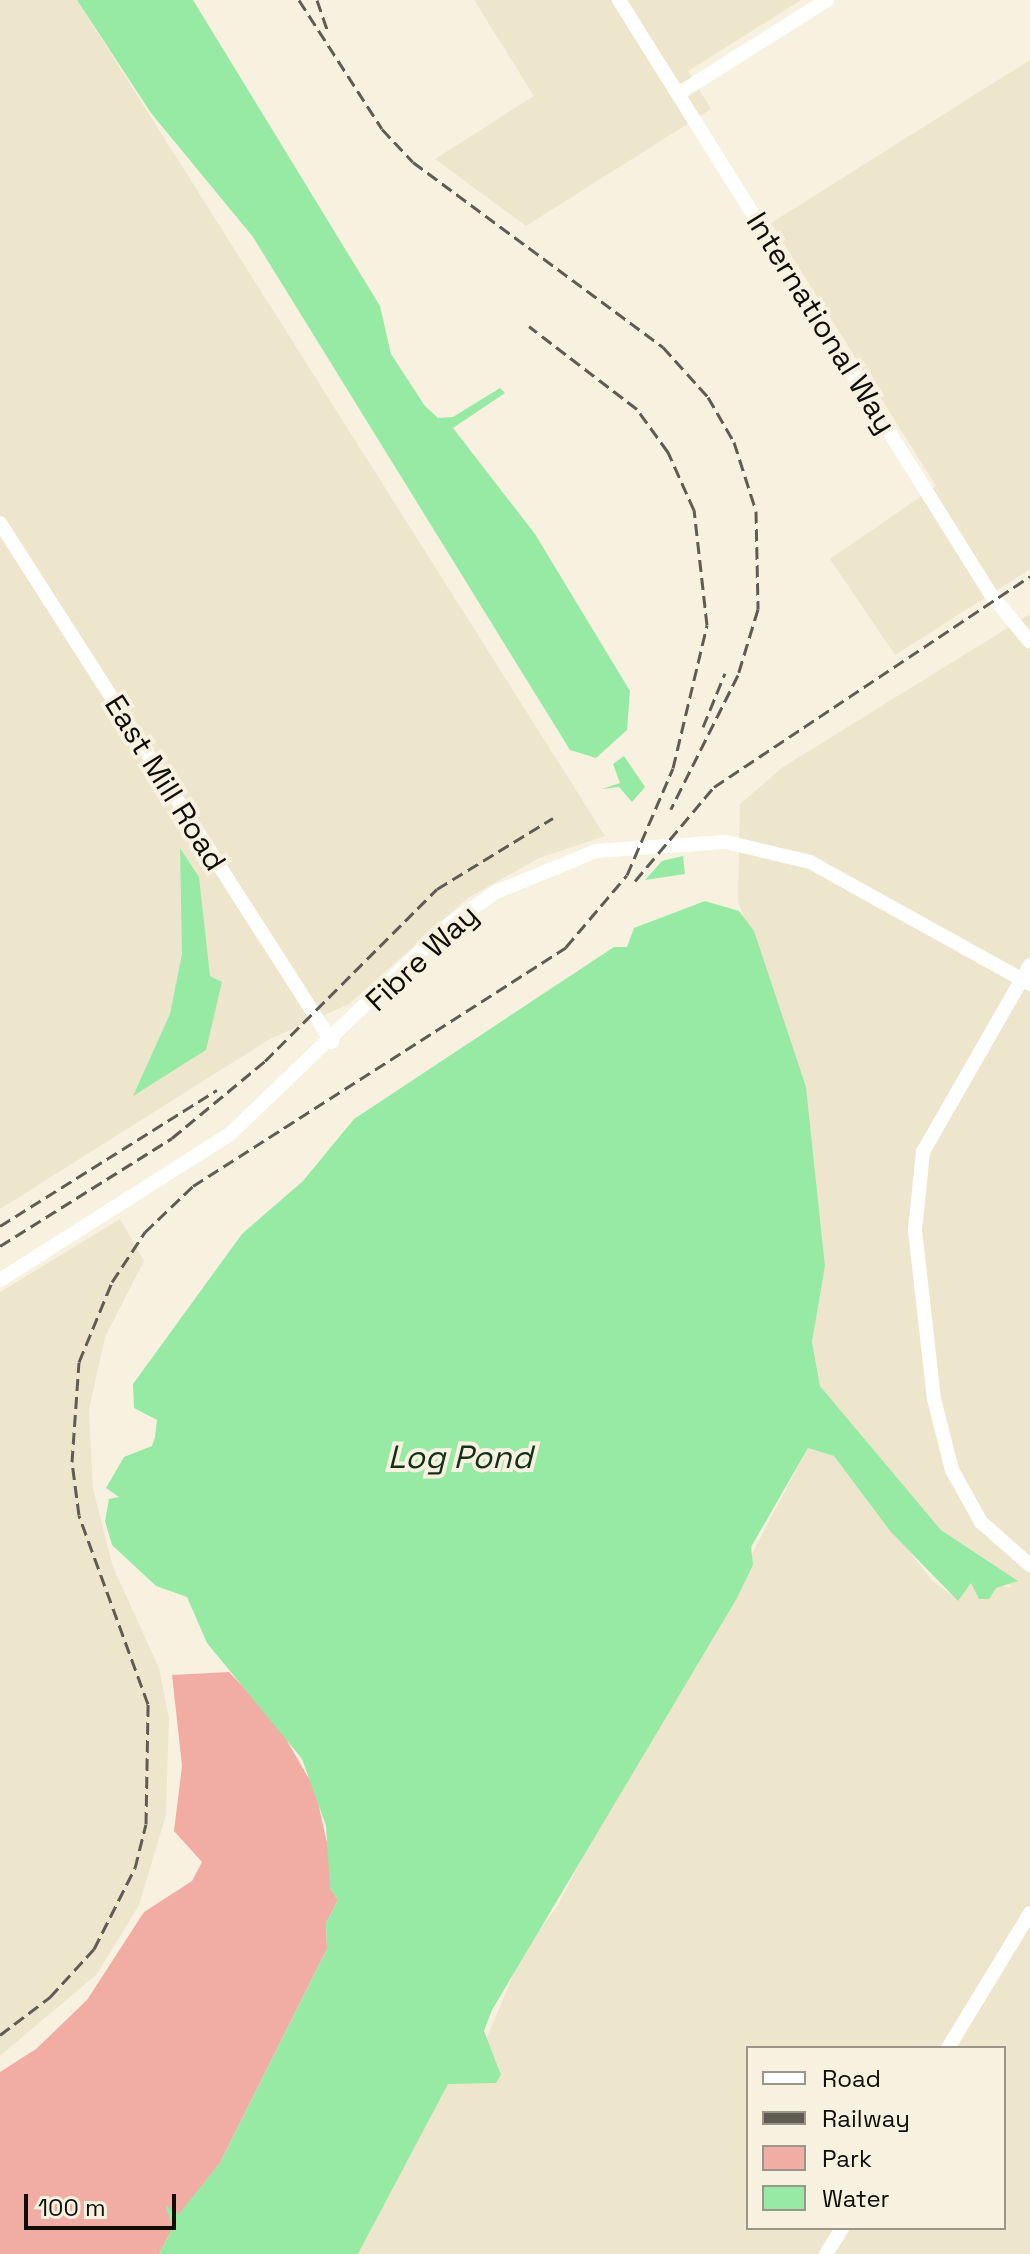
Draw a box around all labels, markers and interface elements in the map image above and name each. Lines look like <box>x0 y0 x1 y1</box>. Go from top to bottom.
street label: International Way <box>738 206 904 440</box>
street label: East Mill Road <box>97 689 233 877</box>
street label: Fibre Way <box>358 897 486 1019</box>
water label: Log Pond <box>388 1438 532 1476</box>
legend <box>746 2046 1006 2230</box>
text: Road <box>822 2063 881 2094</box>
text: Railway <box>822 2103 910 2134</box>
text: Park <box>822 2143 872 2174</box>
scale bar <box>28 2178 180 2228</box>
text: Water <box>822 2183 890 2214</box>
text: 100 m <box>38 2192 106 2223</box>

